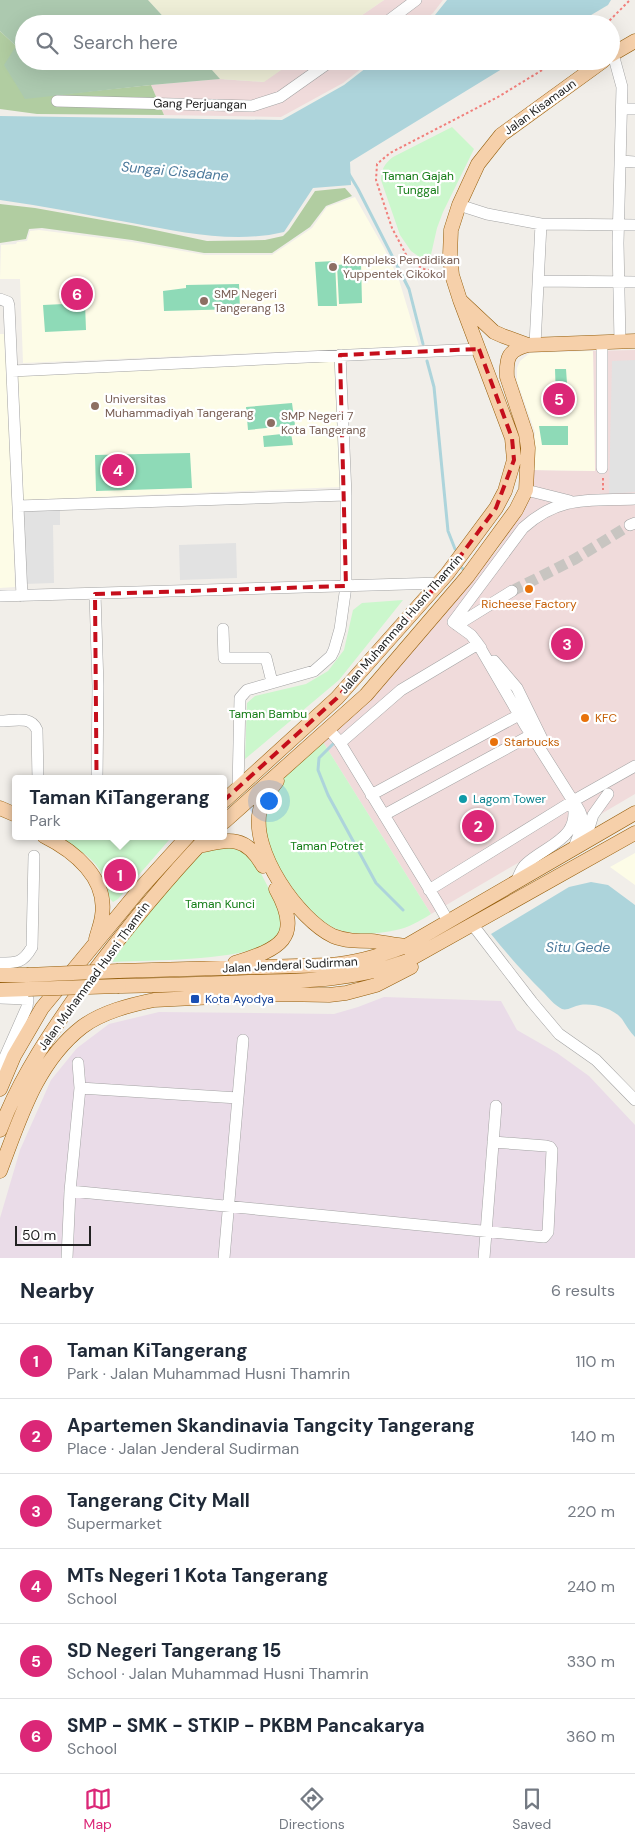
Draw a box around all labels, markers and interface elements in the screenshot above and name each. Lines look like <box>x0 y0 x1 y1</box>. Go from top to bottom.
search box <box>15 15 620 70</box>
icon: search <box>33 29 61 57</box>
text: Search here <box>73 30 178 55</box>
street label: Jalan Kisamaun <box>501 75 579 139</box>
street label: Gang Perjuangan <box>153 95 247 113</box>
water label: Sungai Cisadane <box>121 157 229 185</box>
park label: Taman Gajah Tunggal <box>382 168 454 198</box>
place label: Kompleks Pendidikan Yuppentek Cikokol <box>343 252 460 282</box>
marker: Kompleks Pendidikan Yuppentek Cikokol <box>327 261 339 273</box>
pin: 6 <box>61 275 93 313</box>
place label: SMP Negeri Tangerang 13 <box>214 286 285 316</box>
marker: SMP Negeri Tangerang 13 <box>198 295 210 307</box>
pin: 5 <box>543 380 575 418</box>
place label: Universitas Muhammadiyah Tangerang <box>105 391 254 421</box>
marker: Universitas Muhammadiyah Tangerang <box>89 400 101 412</box>
place label: SMP Negeri 7 Kota Tangerang <box>281 408 366 438</box>
marker: SMP Negeri 7 Kota Tangerang <box>265 417 277 429</box>
pin: 4 <box>102 451 134 489</box>
street label: Jalan Muhammad Husni Thamrin <box>336 551 466 697</box>
marker: Richeese Factory <box>523 583 535 595</box>
place label: Richeese Factory <box>481 596 577 612</box>
pin: 3 <box>551 625 583 663</box>
park label: Taman Bambu <box>229 706 307 722</box>
place label: KFC <box>595 710 617 726</box>
marker: KFC <box>579 712 591 724</box>
place label: Starbucks <box>504 734 560 750</box>
marker: Starbucks <box>488 736 500 748</box>
popup <box>12 775 227 840</box>
text: Taman KiTangerang <box>29 785 210 810</box>
your location <box>256 788 282 814</box>
place label: Lagom Tower <box>473 791 547 807</box>
marker: Lagom Tower <box>457 793 469 805</box>
pin: 2 <box>462 807 494 845</box>
text: Park <box>29 810 61 831</box>
park label: Taman Potret <box>290 838 364 854</box>
pin: 1 <box>104 856 136 894</box>
park label: Taman Kunci <box>185 896 255 912</box>
street label: Jalan Muhammad Husni Thamrin <box>35 898 153 1053</box>
water label: Situ Gede <box>546 938 610 956</box>
street label: Jalan Jenderal Sudirman <box>222 953 358 977</box>
place label: Kota Ayodya <box>205 991 274 1007</box>
marker: Kota Ayodya <box>189 993 201 1005</box>
scale bar <box>15 1223 91 1246</box>
text: 50 m <box>22 1226 56 1244</box>
text: Nearby <box>20 1277 94 1305</box>
text: 6 results <box>551 1280 615 1301</box>
text: Taman KiTangerang <box>67 1338 248 1363</box>
text: 1 <box>33 1351 39 1372</box>
text: 110 m <box>576 1351 615 1372</box>
text: Park · Jalan Muhammad Husni Thamrin <box>67 1363 350 1384</box>
text: Apartemen Skandinavia Tangcity Tangerang <box>67 1413 475 1438</box>
text: 2 <box>31 1426 41 1447</box>
text: 140 m <box>571 1426 615 1447</box>
text: Place · Jalan Jenderal Sudirman <box>67 1438 299 1459</box>
text: Tangerang City Mall <box>67 1488 250 1513</box>
text: 3 <box>31 1501 41 1522</box>
text: 220 m <box>567 1501 615 1522</box>
text: Supermarket <box>67 1513 162 1534</box>
text: MTs Negeri 1 Kota Tangerang <box>67 1563 328 1588</box>
text: 4 <box>31 1576 41 1597</box>
text: 240 m <box>567 1576 615 1597</box>
text: School <box>67 1588 117 1609</box>
text: SD Negeri Tangerang 15 <box>67 1638 281 1663</box>
text: 5 <box>31 1651 41 1672</box>
text: 330 m <box>567 1651 615 1672</box>
text: School · Jalan Muhammad Husni Thamrin <box>67 1663 369 1684</box>
text: SMP - SMK - STKIP - PKBM Pancakarya <box>67 1713 425 1738</box>
text: 6 <box>31 1726 41 1747</box>
text: 360 m <box>566 1726 615 1747</box>
text: School <box>67 1738 117 1759</box>
tab: Map <box>84 1785 112 1833</box>
tab: Directions <box>279 1785 345 1833</box>
tab: Saved <box>512 1785 551 1833</box>

